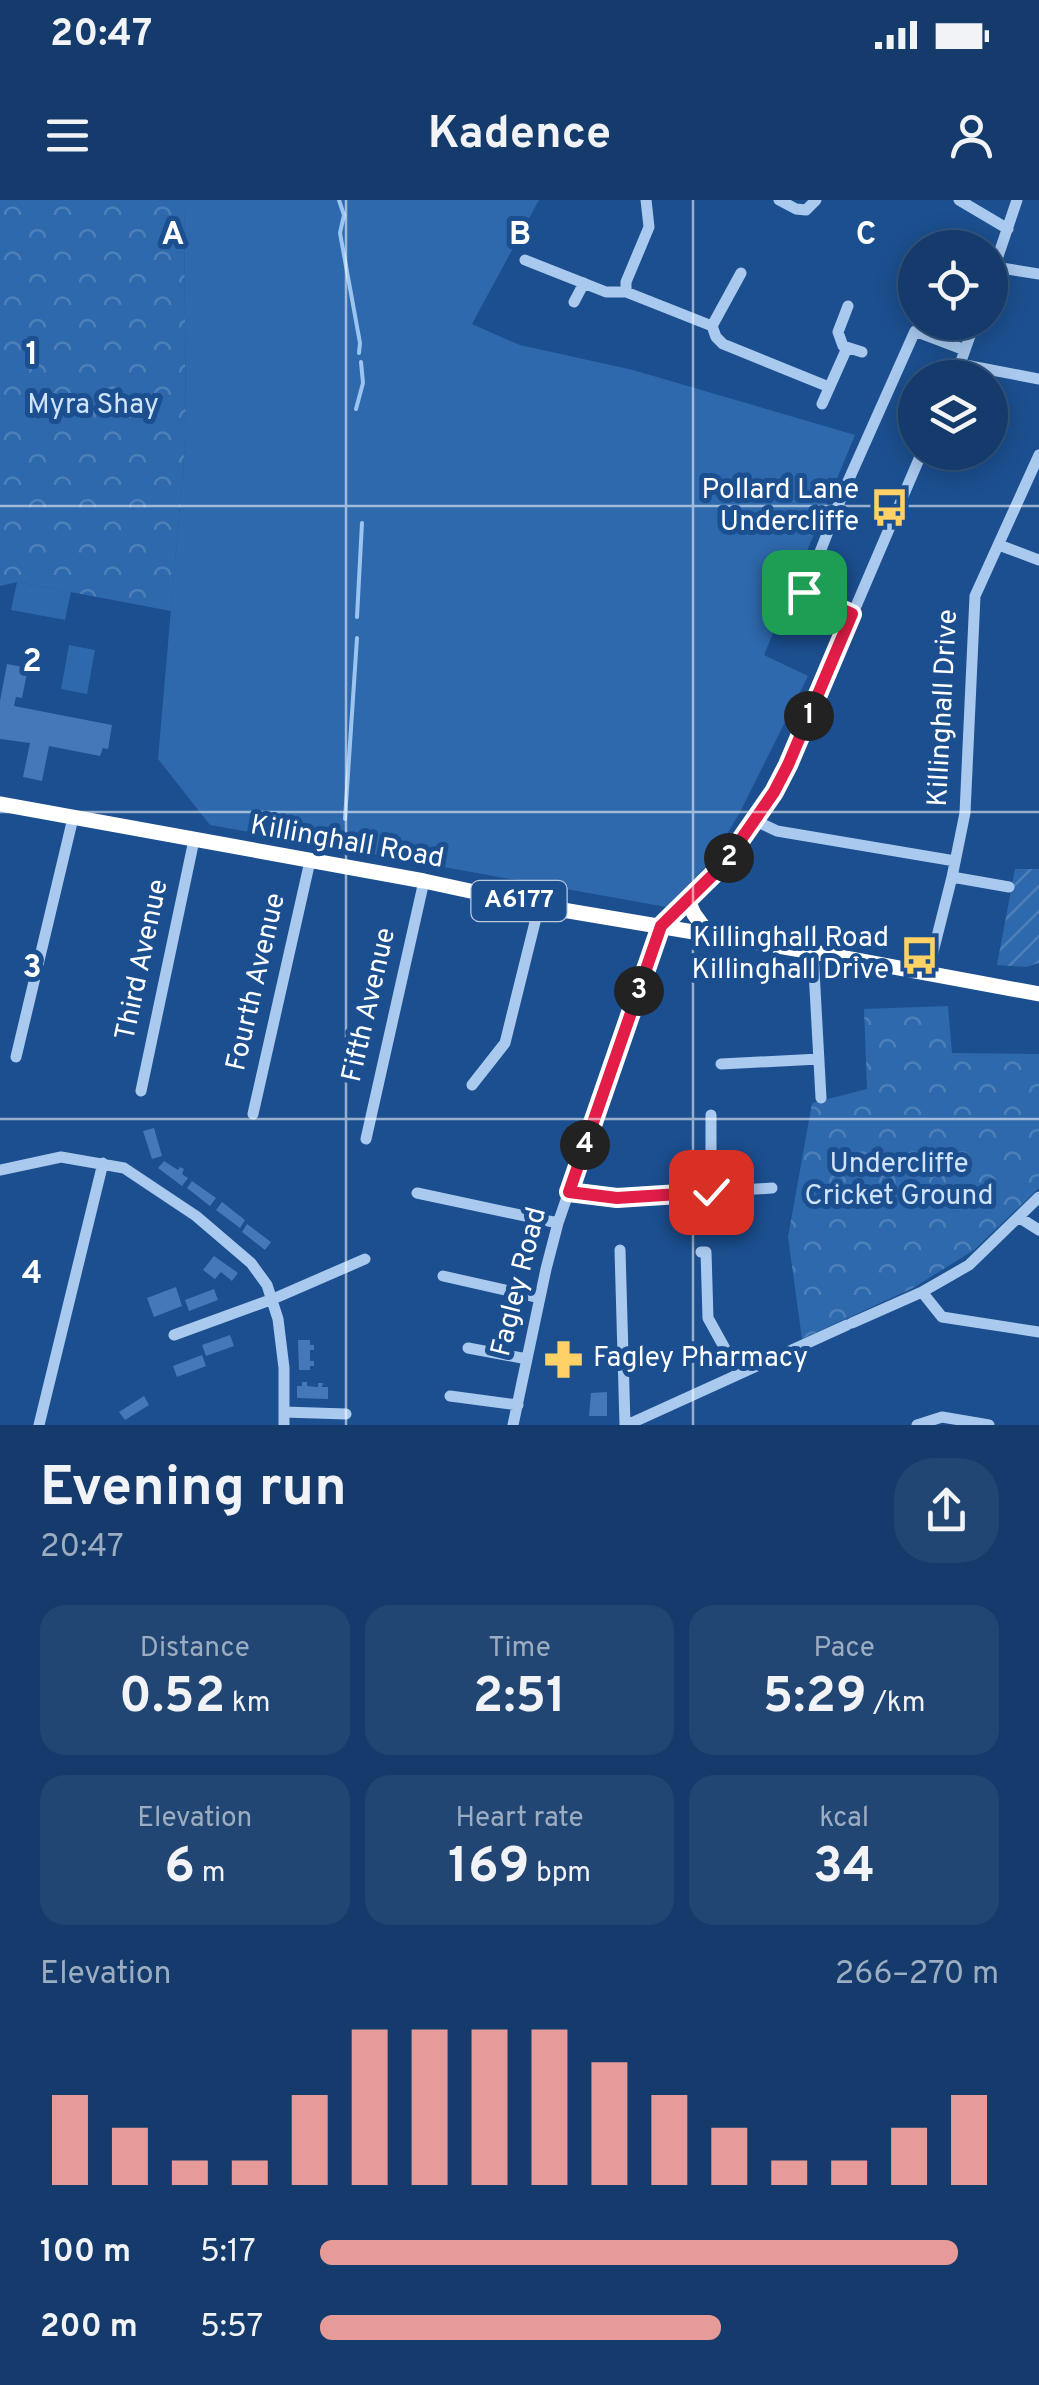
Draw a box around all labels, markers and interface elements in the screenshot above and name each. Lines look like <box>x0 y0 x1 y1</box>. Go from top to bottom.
text: 20:47 <box>50 11 152 60</box>
text: Kadence <box>428 107 611 164</box>
icon: menu <box>40 108 95 163</box>
icon: person <box>944 108 999 163</box>
text: A <box>162 216 184 256</box>
text: B <box>509 216 531 256</box>
text: C <box>856 216 876 256</box>
map controls <box>898 230 1008 470</box>
button: locate <box>898 230 1008 340</box>
text: 1 <box>26 336 38 376</box>
button: layers <box>898 360 1008 470</box>
park label: Myra Shay <box>27 388 159 424</box>
place label: Pollard Lane Undercliffe <box>701 473 859 541</box>
bus stop icon: Pollard Lane Undercliffe <box>868 486 910 528</box>
pin <box>762 550 847 635</box>
icon: arrive <box>777 565 832 620</box>
street label: Killinghall Drive <box>921 608 967 808</box>
text: 2 <box>22 643 42 683</box>
pin: 1 <box>784 691 834 741</box>
text: 1 <box>803 698 815 734</box>
street label: Killinghall Road <box>247 808 447 878</box>
pin: 2 <box>704 833 754 883</box>
text: 2 <box>720 840 738 876</box>
street label: Third Avenue <box>108 876 178 1044</box>
road number: A6177 <box>472 881 566 921</box>
street label: Fourth Avenue <box>219 890 295 1074</box>
place label: Killinghall Road Killinghall Drive <box>691 921 889 989</box>
street label: Fifth Avenue <box>335 924 405 1086</box>
bus stop icon: Killinghall Road Killinghall Drive <box>898 934 940 976</box>
text: 3 <box>22 949 42 989</box>
pin: 3 <box>614 966 664 1016</box>
text: 3 <box>631 973 647 1009</box>
pin: 4 <box>560 1120 610 1170</box>
text: 4 <box>576 1127 594 1163</box>
park label: Undercliffe Cricket Ground <box>805 1147 993 1215</box>
pin <box>669 1150 754 1235</box>
icon: check <box>684 1165 739 1220</box>
street label: Fagley Road <box>484 1204 556 1360</box>
text: 4 <box>22 1255 42 1295</box>
pharmacy icon: Fagley Pharmacy <box>542 1338 584 1380</box>
place label: Fagley Pharmacy <box>593 1341 808 1377</box>
text: Evening run <box>40 1455 347 1525</box>
button: share <box>894 1458 999 1563</box>
text: 20:47 <box>40 1528 124 1568</box>
text: Distance <box>140 1631 250 1667</box>
text: Time <box>488 1631 551 1667</box>
text: Pace <box>813 1631 875 1667</box>
text: 0.52 <box>119 1667 225 1730</box>
text: 2:51 <box>473 1667 566 1730</box>
text: 5:29 <box>763 1667 867 1730</box>
text: km <box>225 1686 271 1722</box>
text: /km <box>867 1686 926 1722</box>
text: Elevation <box>137 1801 252 1837</box>
text: Heart rate <box>455 1801 584 1837</box>
text: kcal <box>819 1801 869 1837</box>
text: 6 <box>164 1837 195 1900</box>
text: 169 <box>448 1837 529 1900</box>
text: 34 <box>813 1837 875 1900</box>
text: m <box>195 1856 225 1892</box>
text: bpm <box>529 1856 591 1892</box>
text: Elevation <box>40 1955 172 1995</box>
text: 266–270 m <box>835 1955 999 1995</box>
text: 100 m <box>40 2233 131 2273</box>
text: 5:17 <box>200 2233 256 2273</box>
text: 200 m <box>40 2308 138 2348</box>
text: 5:57 <box>200 2308 263 2348</box>

